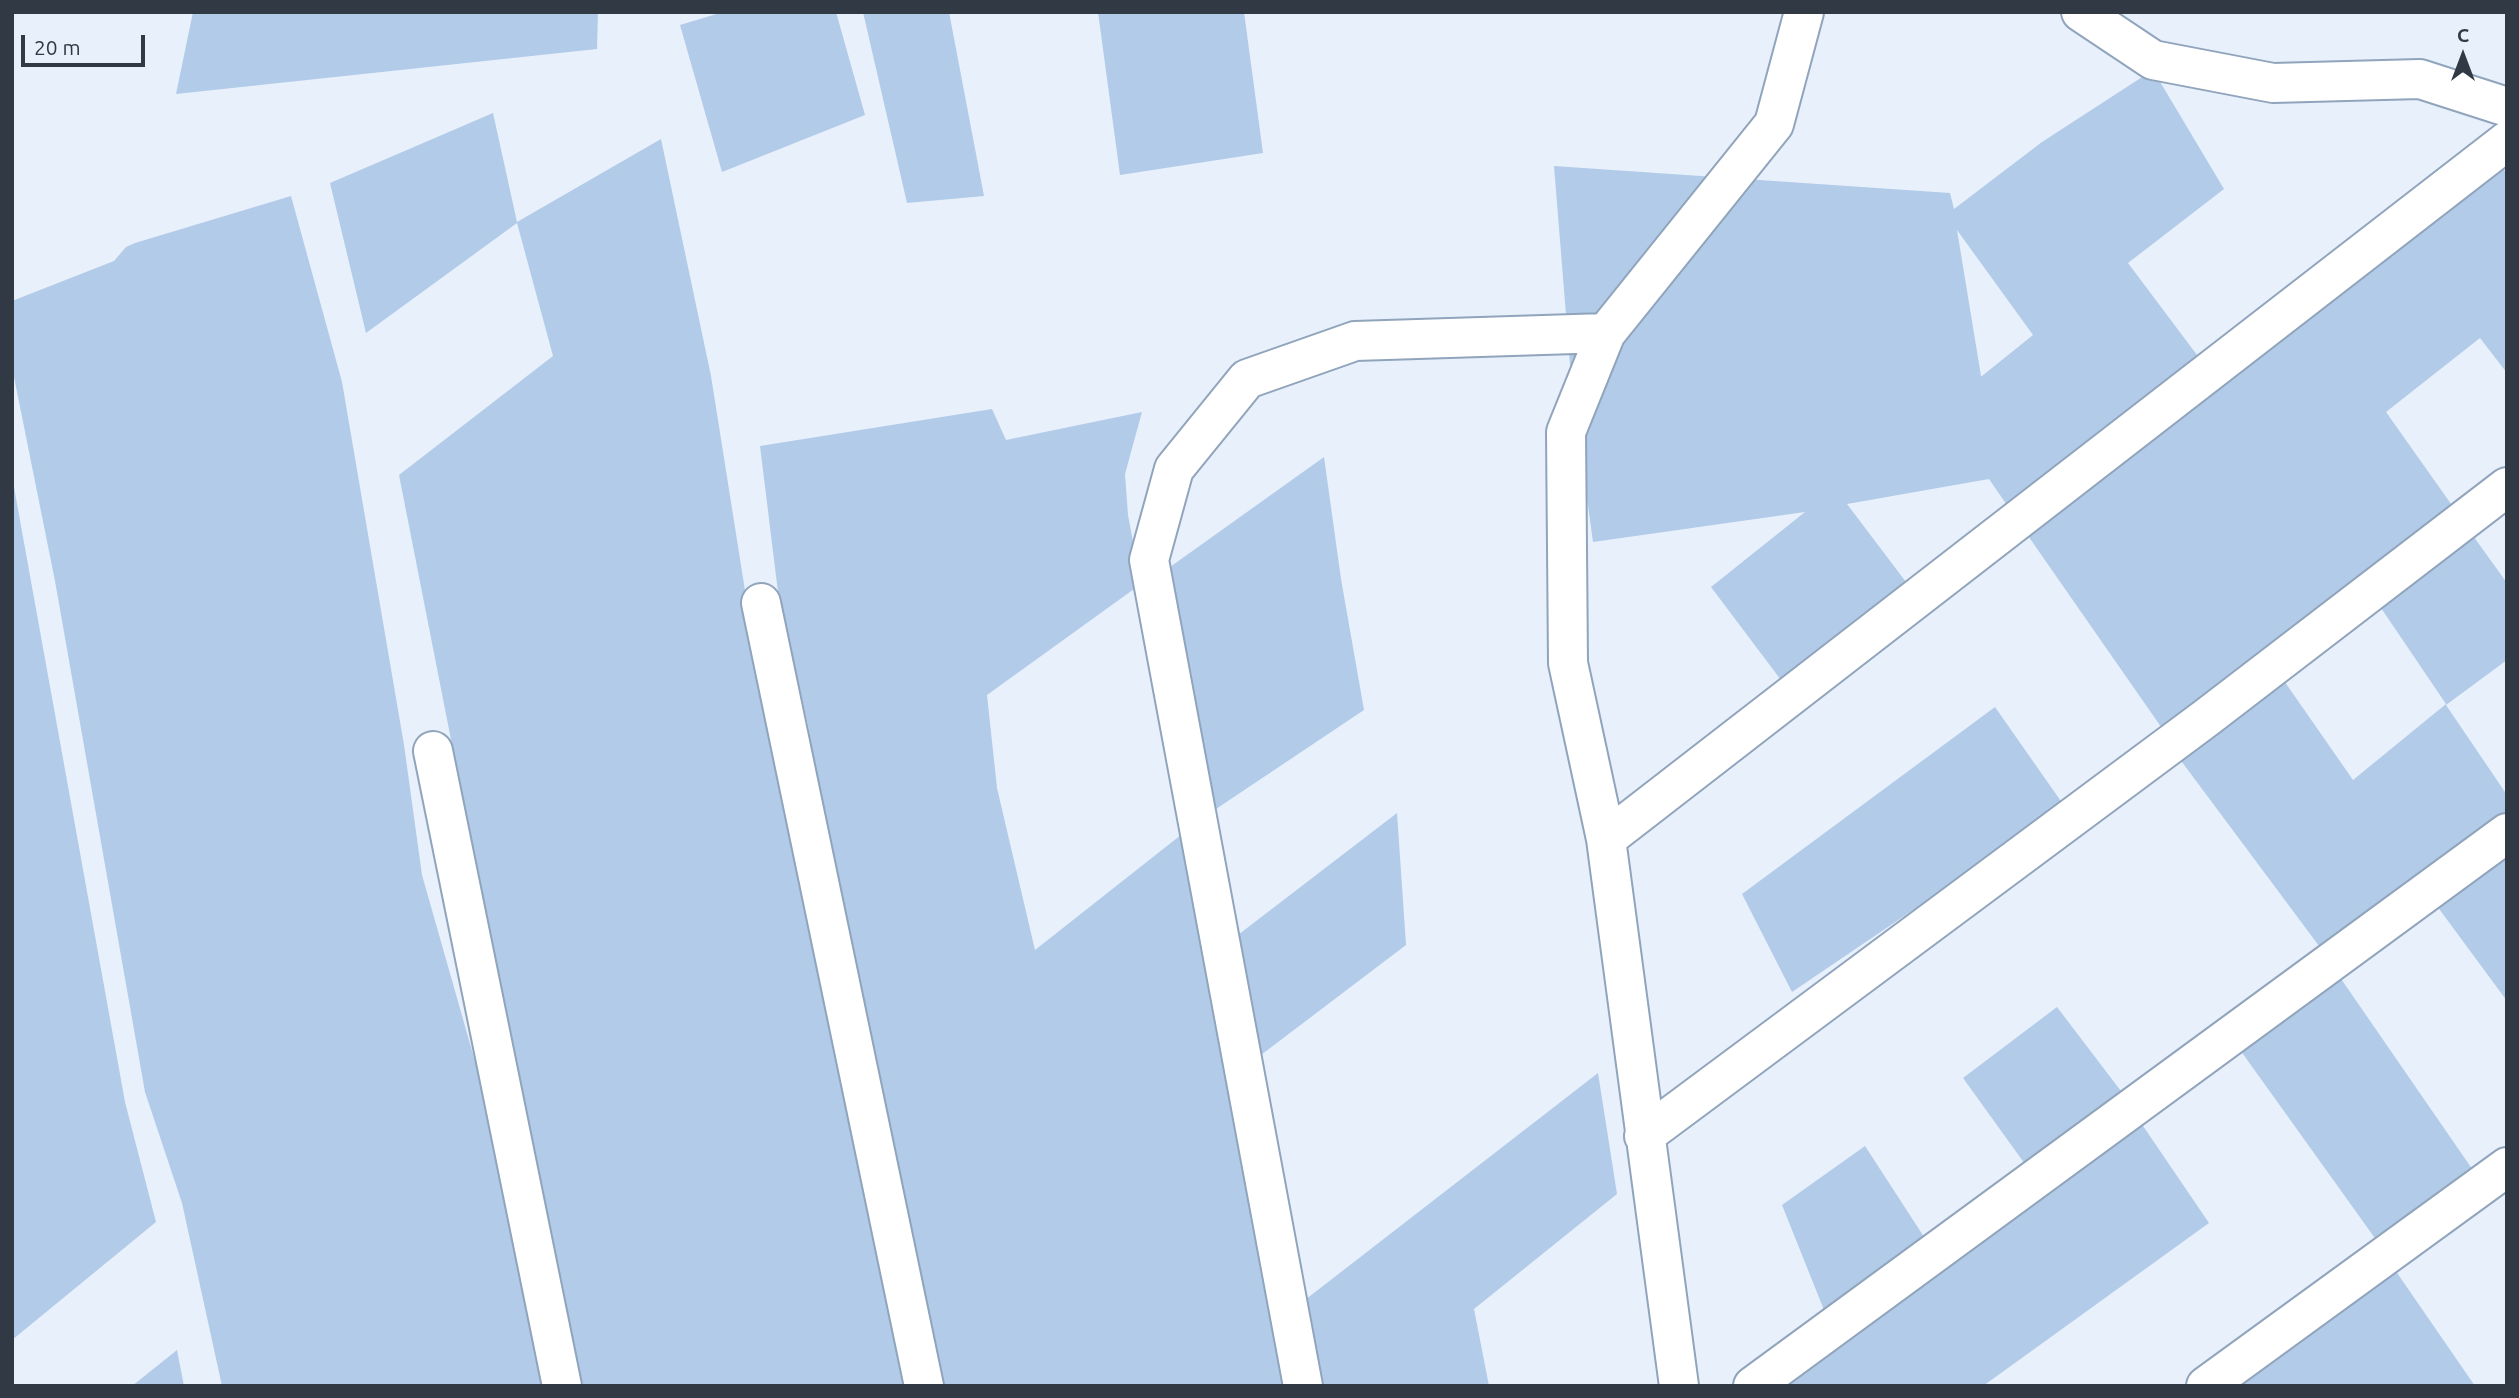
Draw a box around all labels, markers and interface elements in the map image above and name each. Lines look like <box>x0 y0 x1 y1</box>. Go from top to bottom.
scale bar <box>24 21 149 65</box>
north arrow <box>2428 21 2498 91</box>
text: С <box>2457 24 2469 46</box>
text: 20 m <box>34 35 81 59</box>

